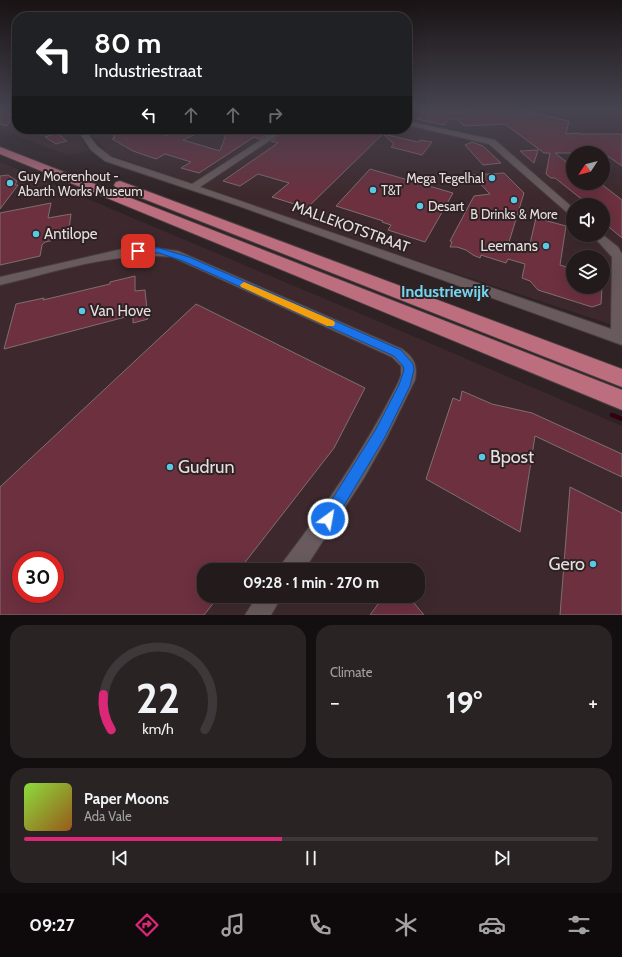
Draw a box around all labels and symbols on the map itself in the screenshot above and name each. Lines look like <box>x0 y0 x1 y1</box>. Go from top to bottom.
north arrow <box>566 146 610 190</box>
place label: Guy Moerenhout - Abarth Works Museum <box>18 168 143 199</box>
place label: Mega Tegelhal <box>406 170 484 186</box>
marker: Mega Tegelhal <box>487 173 497 183</box>
marker: Guy Moerenhout - Abarth Works Museum <box>5 178 15 188</box>
place label: T&T <box>381 182 402 198</box>
marker: T&T <box>368 185 378 195</box>
marker: B Drinks & More <box>509 195 519 205</box>
street label: MALLEKOTSTRAAT <box>290 197 412 257</box>
place label: Desart <box>428 198 465 214</box>
marker: Desart <box>415 201 425 211</box>
place label: B Drinks & More <box>470 206 558 222</box>
place label: Antilope <box>44 225 98 243</box>
marker: Antilope <box>31 229 41 239</box>
pin <box>121 234 155 268</box>
place label: Leemans <box>480 237 538 255</box>
marker: Leemans <box>541 241 551 251</box>
district label: Industriewijk <box>401 282 489 301</box>
place label: Van Hove <box>90 302 151 320</box>
marker: Van Hove <box>77 306 87 316</box>
place label: Bpost <box>490 446 534 468</box>
marker: Bpost <box>477 452 487 462</box>
place label: Gudrun <box>178 456 235 478</box>
marker: Gudrun <box>165 462 175 472</box>
position arrow <box>307 498 349 540</box>
speed limit sign: 30 <box>12 551 64 603</box>
place label: Gero <box>548 553 585 575</box>
marker: Gero <box>588 559 598 569</box>

